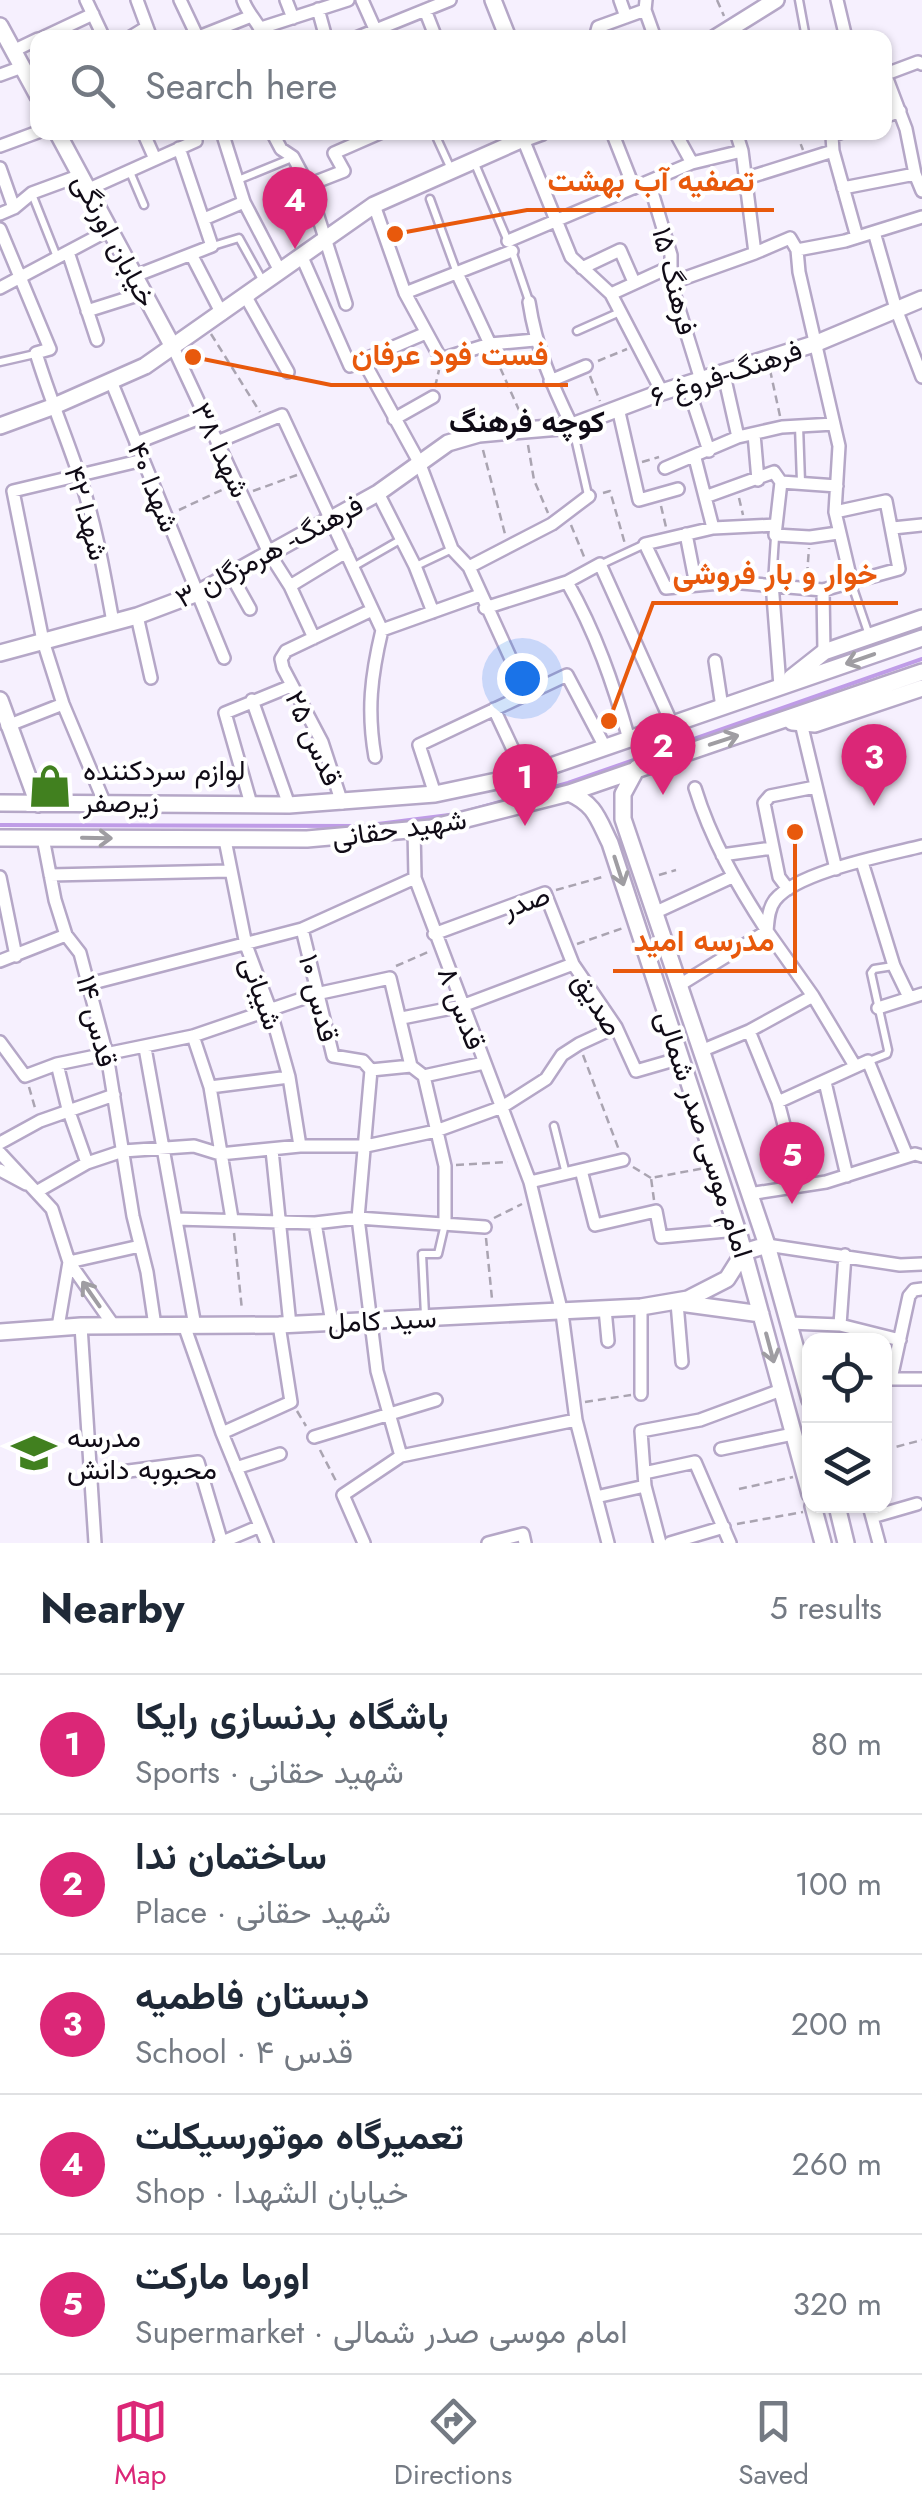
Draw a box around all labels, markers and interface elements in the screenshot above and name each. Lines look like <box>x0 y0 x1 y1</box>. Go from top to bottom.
search box <box>30 30 892 140</box>
icon: search <box>65 58 120 113</box>
text: Search here <box>145 58 337 113</box>
callout: تصفیه آب بهشت <box>527 150 774 210</box>
text: تصفیه آب بهشت <box>547 159 755 202</box>
street label: خیابان اورنگی <box>62 166 167 314</box>
pin: 4 <box>262 166 328 249</box>
street label: فرهنگ ۱۵ <box>641 223 708 339</box>
callout: فست فود عرفان <box>331 325 568 385</box>
street label: فرهنگ-فروغ ۶ <box>645 330 807 417</box>
text: فست فود عرفان <box>352 333 548 376</box>
street label: شهدا ۳۸ <box>181 396 260 505</box>
district label: کوچه فرهنگ <box>449 400 605 443</box>
street label: شهدا ۴۰ <box>117 436 190 538</box>
street label: شهدا ۴۲ <box>54 461 120 565</box>
street label: فرهنگ- هرمزگان ۳ <box>168 485 371 618</box>
callout: خوار و بار فروشی <box>653 543 898 603</box>
text: خوار و بار فروشی <box>673 552 877 595</box>
one-way arrow <box>846 651 877 669</box>
your location <box>497 653 548 704</box>
street label: قدس ۲۵ <box>274 684 353 792</box>
pin: 2 <box>630 712 696 795</box>
pin: 3 <box>842 724 906 806</box>
one-way arrow <box>707 730 739 748</box>
pin: 1 <box>492 744 558 826</box>
place label: لوازم سردکننده زیرصفر <box>82 750 245 823</box>
shop icon: لوازم سردکننده زیرصفر <box>26 762 74 810</box>
street label: شهید حقانی <box>329 799 469 858</box>
one-way arrow <box>81 829 113 848</box>
one-way arrow <box>612 855 630 887</box>
street label: صدر <box>496 874 555 929</box>
callout: مدرسه امید <box>613 911 795 971</box>
text: مدرسه امید <box>633 919 775 962</box>
street label: قدس ۱۰ <box>288 950 349 1046</box>
street label: شیبانی <box>230 951 293 1036</box>
street label: قدس ۸ <box>427 961 496 1056</box>
street label: صدیق <box>562 964 633 1044</box>
street label: قدس ۱۴ <box>65 971 128 1071</box>
street label: امام موسی صدر شمالی <box>645 1005 764 1263</box>
pin: 5 <box>760 1122 824 1204</box>
one-way arrow <box>81 1280 102 1308</box>
street label: سید کامل <box>327 1297 438 1344</box>
one-way arrow <box>761 1332 780 1363</box>
map controls <box>802 1333 892 1513</box>
button: locate <box>802 1333 892 1423</box>
place label: مدرسه محبوبه دانش <box>67 1417 217 1490</box>
button: layers <box>802 1423 892 1513</box>
school or university icon: مدرسه محبوبه دانش <box>10 1429 58 1477</box>
text: Nearby <box>40 1578 184 1639</box>
text: 5 results <box>770 1585 882 1631</box>
text: باشگاه بدنسازی رایکا <box>135 1688 449 1743</box>
text: 1 <box>64 1721 81 1767</box>
text: 80 m <box>811 1721 882 1767</box>
text: Sports · شهید حقانی <box>135 1749 404 1795</box>
text: ساختمان ندا <box>135 1828 327 1883</box>
text: 2 <box>62 1861 83 1907</box>
text: 100 m <box>795 1861 882 1907</box>
text: Place · شهید حقانی <box>135 1889 391 1935</box>
text: دبستان فاطمیه <box>135 1968 370 2023</box>
text: 3 <box>63 2001 82 2047</box>
text: 200 m <box>791 2001 882 2047</box>
text: School · قدس ۴ <box>135 2029 353 2075</box>
text: تعمیرگاه موتورسیکلت <box>135 2108 464 2163</box>
text: 4 <box>61 2141 84 2187</box>
text: 260 m <box>792 2141 882 2187</box>
text: Shop · خیابان الشهدا <box>135 2169 408 2215</box>
text: اورما مارکت <box>135 2248 310 2303</box>
text: 5 <box>62 2281 83 2327</box>
text: 320 m <box>793 2281 882 2327</box>
text: Supermarket · امام موسی صدر شمالی <box>135 2309 628 2355</box>
tab: Map <box>113 2394 168 2495</box>
tab: Directions <box>394 2394 512 2495</box>
tab: Saved <box>738 2394 809 2495</box>

